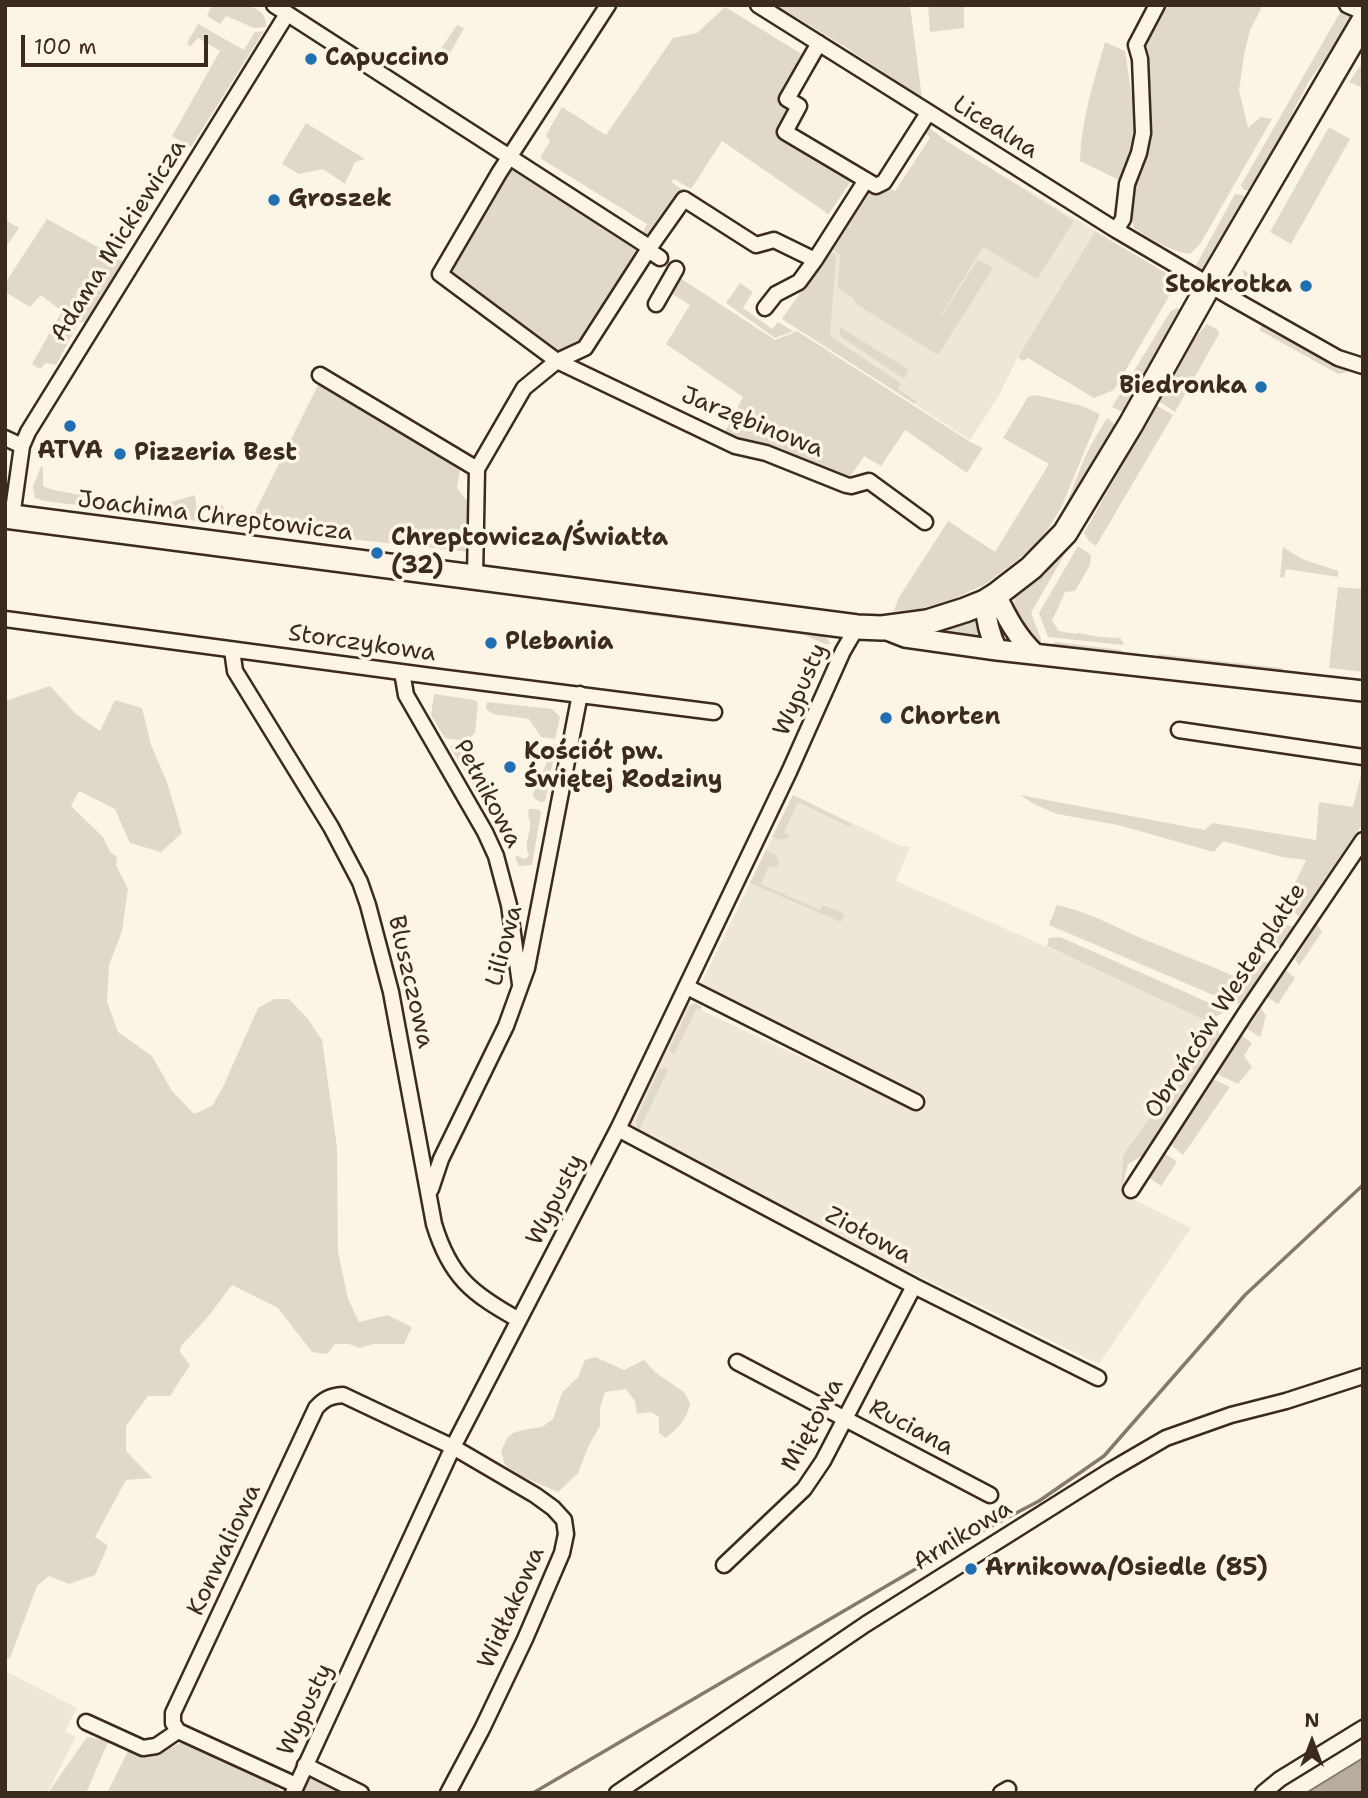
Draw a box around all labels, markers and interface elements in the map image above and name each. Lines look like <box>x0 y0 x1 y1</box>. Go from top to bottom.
scale bar <box>24 21 212 65</box>
text: 100 m <box>34 33 97 61</box>
place label: Capuccino <box>325 45 449 73</box>
marker: Capuccino <box>303 51 319 67</box>
street label: Licealna <box>947 90 1043 166</box>
street label: Adama Mickiewicza <box>45 135 193 347</box>
place label: Groszek <box>288 186 392 214</box>
marker: Groszek <box>266 192 282 208</box>
place label: Stokrotka <box>1165 272 1292 300</box>
marker: Stokrotka <box>1298 278 1314 294</box>
place label: Biedronka <box>1119 373 1247 401</box>
marker: Biedronka <box>1253 379 1269 395</box>
street label: Jarzębinowa <box>677 381 827 465</box>
marker: ATVA <box>62 418 78 434</box>
place label: ATVA <box>37 438 103 466</box>
place label: Pizzeria Best <box>134 440 297 468</box>
marker: Pizzeria Best <box>112 446 128 462</box>
street label: Joachima Chreptowicza <box>76 486 354 548</box>
place label: Chreptowicza/Światła (32) <box>391 525 668 581</box>
marker: Chreptowicza/Światła (32) <box>369 545 385 561</box>
street label: Storczykowa <box>286 619 438 669</box>
place label: Plebania <box>505 629 613 657</box>
marker: Plebania <box>483 635 499 651</box>
street label: Wypusty <box>768 639 834 741</box>
place label: Chorten <box>900 704 1000 732</box>
marker: Chorten <box>878 710 894 726</box>
street label: Pełnikowa <box>447 735 527 853</box>
place label: Kościół pw. Świętej Rodziny <box>524 739 722 795</box>
marker: Kościół pw. Świętej Rodziny <box>502 759 518 775</box>
street label: Obrońców Westerplatte <box>1139 878 1313 1124</box>
street label: Liliowa <box>480 903 530 989</box>
street label: Bluszczowa <box>381 913 439 1051</box>
street label: Wypusty <box>521 1150 591 1250</box>
street label: Ziołowa <box>820 1201 916 1271</box>
street label: Miętowa <box>776 1373 850 1477</box>
street label: Ruciana <box>864 1394 958 1462</box>
street label: Konwaliowa <box>182 1480 268 1620</box>
street label: Arnikowa <box>908 1494 1018 1578</box>
street label: Widłakowa <box>472 1543 552 1673</box>
place label: Arnikowa/Osiedle (85) <box>985 1555 1268 1583</box>
marker: Arnikowa/Osiedle (85) <box>963 1561 979 1577</box>
street label: Wypusty <box>272 1659 340 1761</box>
north arrow <box>1277 1707 1347 1777</box>
text: N <box>1304 1708 1320 1733</box>

